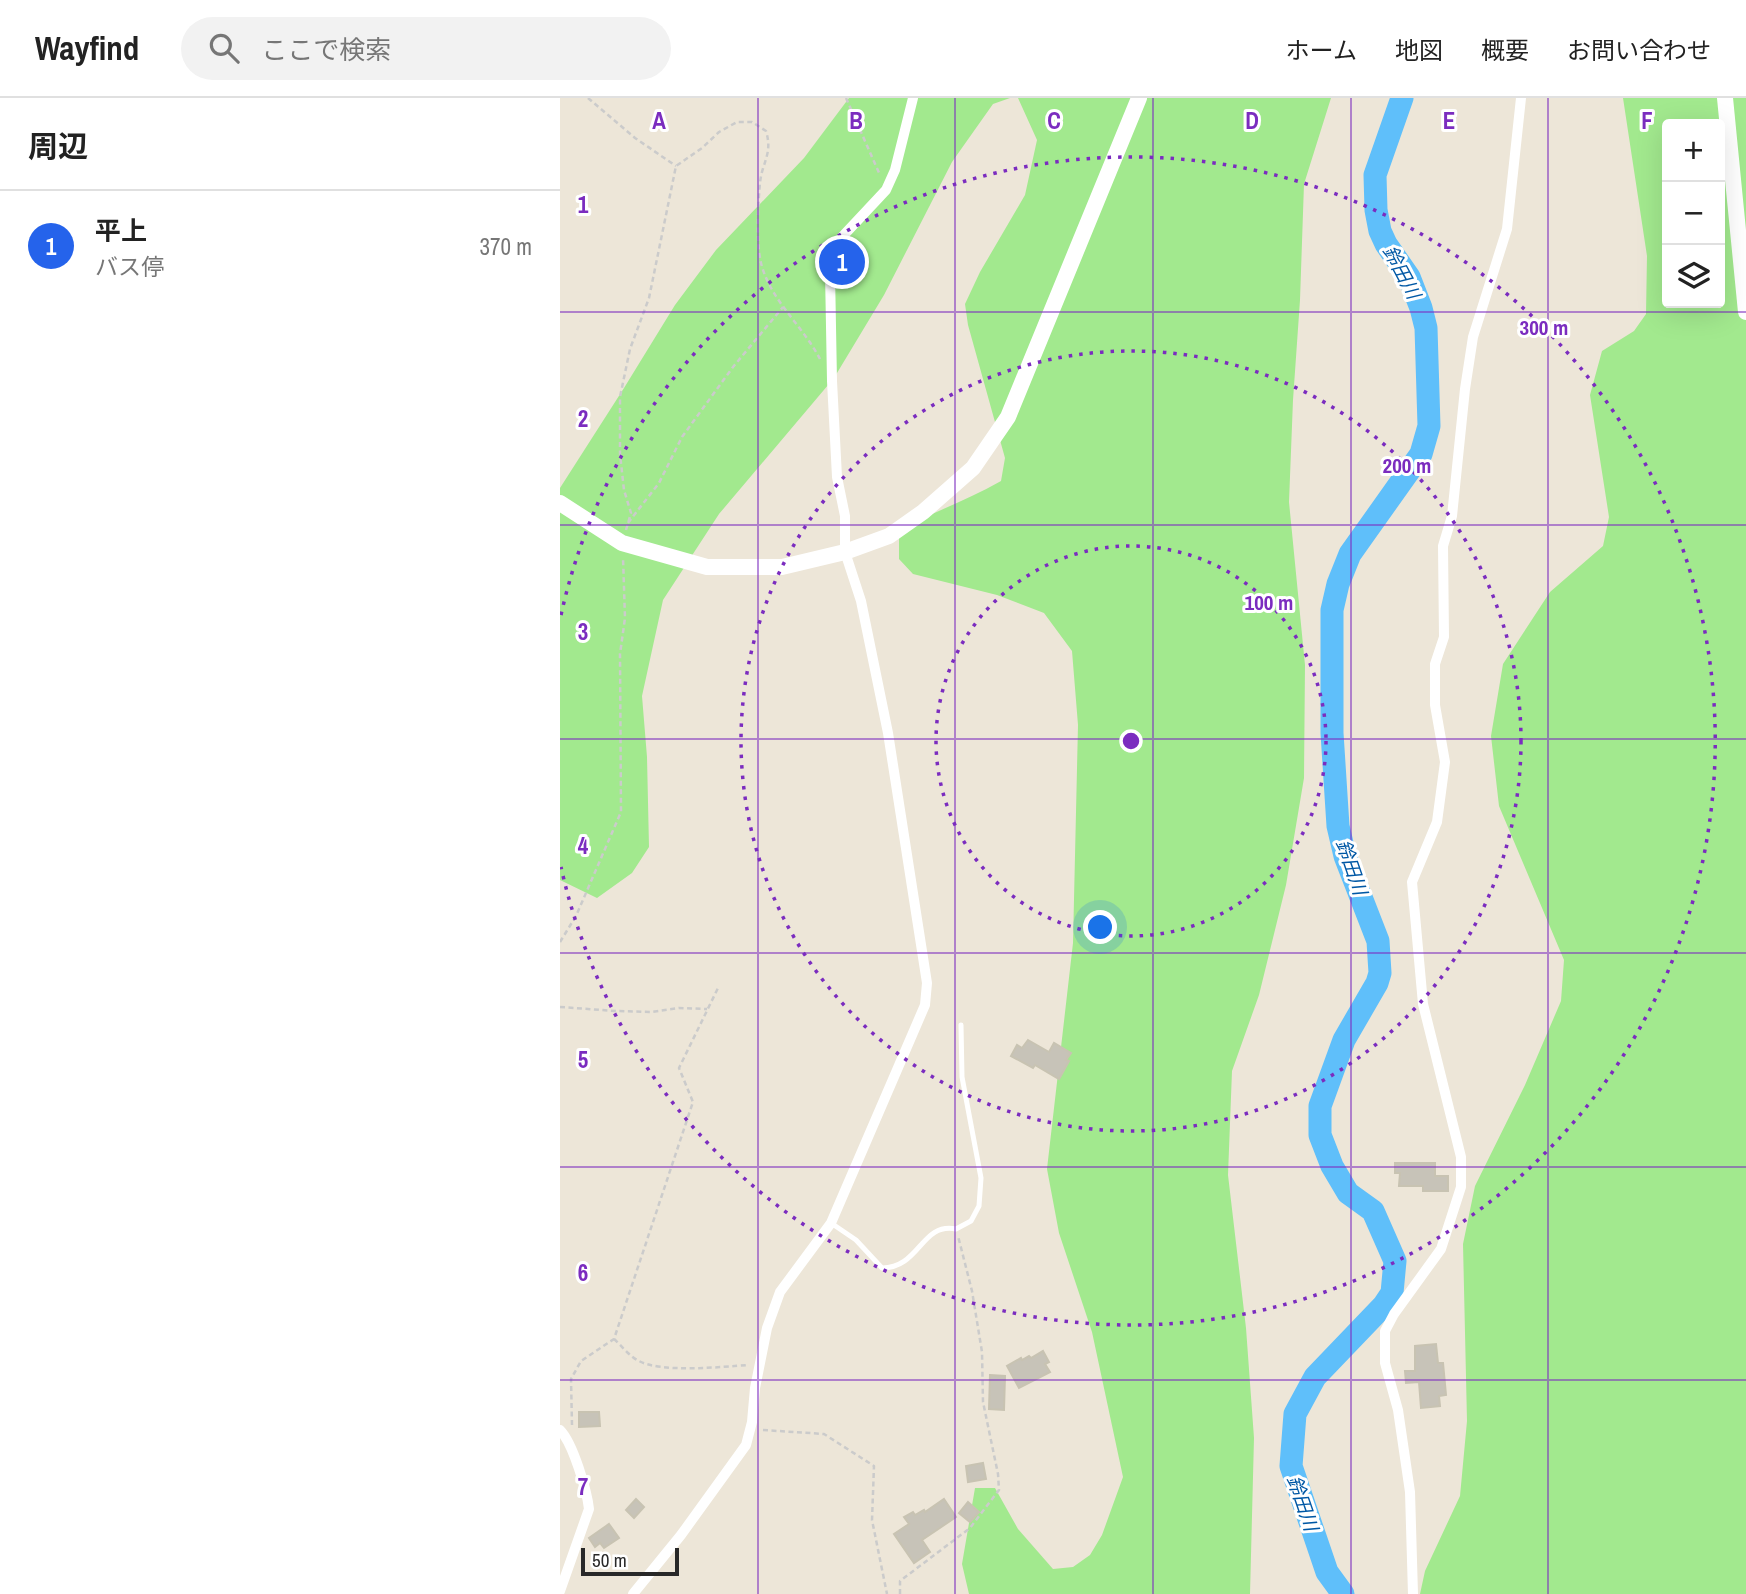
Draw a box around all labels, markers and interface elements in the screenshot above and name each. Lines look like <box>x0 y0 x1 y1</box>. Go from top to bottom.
search box <box>181 17 671 80</box>
text: Wayfind <box>35 26 139 70</box>
icon: search <box>205 29 243 67</box>
text: ここで検索 <box>261 32 391 67</box>
text: ホーム <box>1286 34 1357 66</box>
text: 地図 <box>1395 34 1443 66</box>
text: 概要 <box>1481 34 1529 66</box>
text: お問い合わせ <box>1567 34 1711 66</box>
text: A <box>652 105 666 136</box>
text: B <box>849 105 863 136</box>
text: C <box>1047 105 1061 136</box>
text: D <box>1245 105 1259 136</box>
text: E <box>1443 105 1455 136</box>
text: F <box>1641 105 1653 136</box>
map controls <box>1662 119 1725 308</box>
button: + <box>1662 119 1725 182</box>
text: 周辺 <box>28 126 88 166</box>
button: − <box>1662 182 1725 245</box>
text: 1 <box>578 189 589 220</box>
text: 平上 <box>95 213 147 248</box>
text: 1 <box>46 231 56 262</box>
text: 370 m <box>480 231 532 262</box>
pin: 1 <box>819 236 865 288</box>
water label: 鈴田川 <box>1377 241 1428 305</box>
button: layers <box>1662 245 1725 308</box>
text: バス停 <box>95 251 164 282</box>
text: 300 m <box>1520 313 1568 342</box>
text: 2 <box>578 403 588 434</box>
text: 200 m <box>1383 451 1431 480</box>
text: 100 m <box>1245 588 1293 617</box>
text: 3 <box>578 616 588 647</box>
centre of rings <box>1119 729 1143 753</box>
text: 4 <box>578 830 589 861</box>
water label: 鈴田川 <box>1330 836 1374 900</box>
your location <box>1083 910 1117 944</box>
text: 5 <box>578 1044 588 1075</box>
text: 6 <box>578 1257 588 1288</box>
text: 7 <box>578 1471 588 1502</box>
water label: 鈴田川 <box>1281 1472 1325 1536</box>
scale bar <box>581 1545 679 1577</box>
text: 50 m <box>592 1547 627 1573</box>

